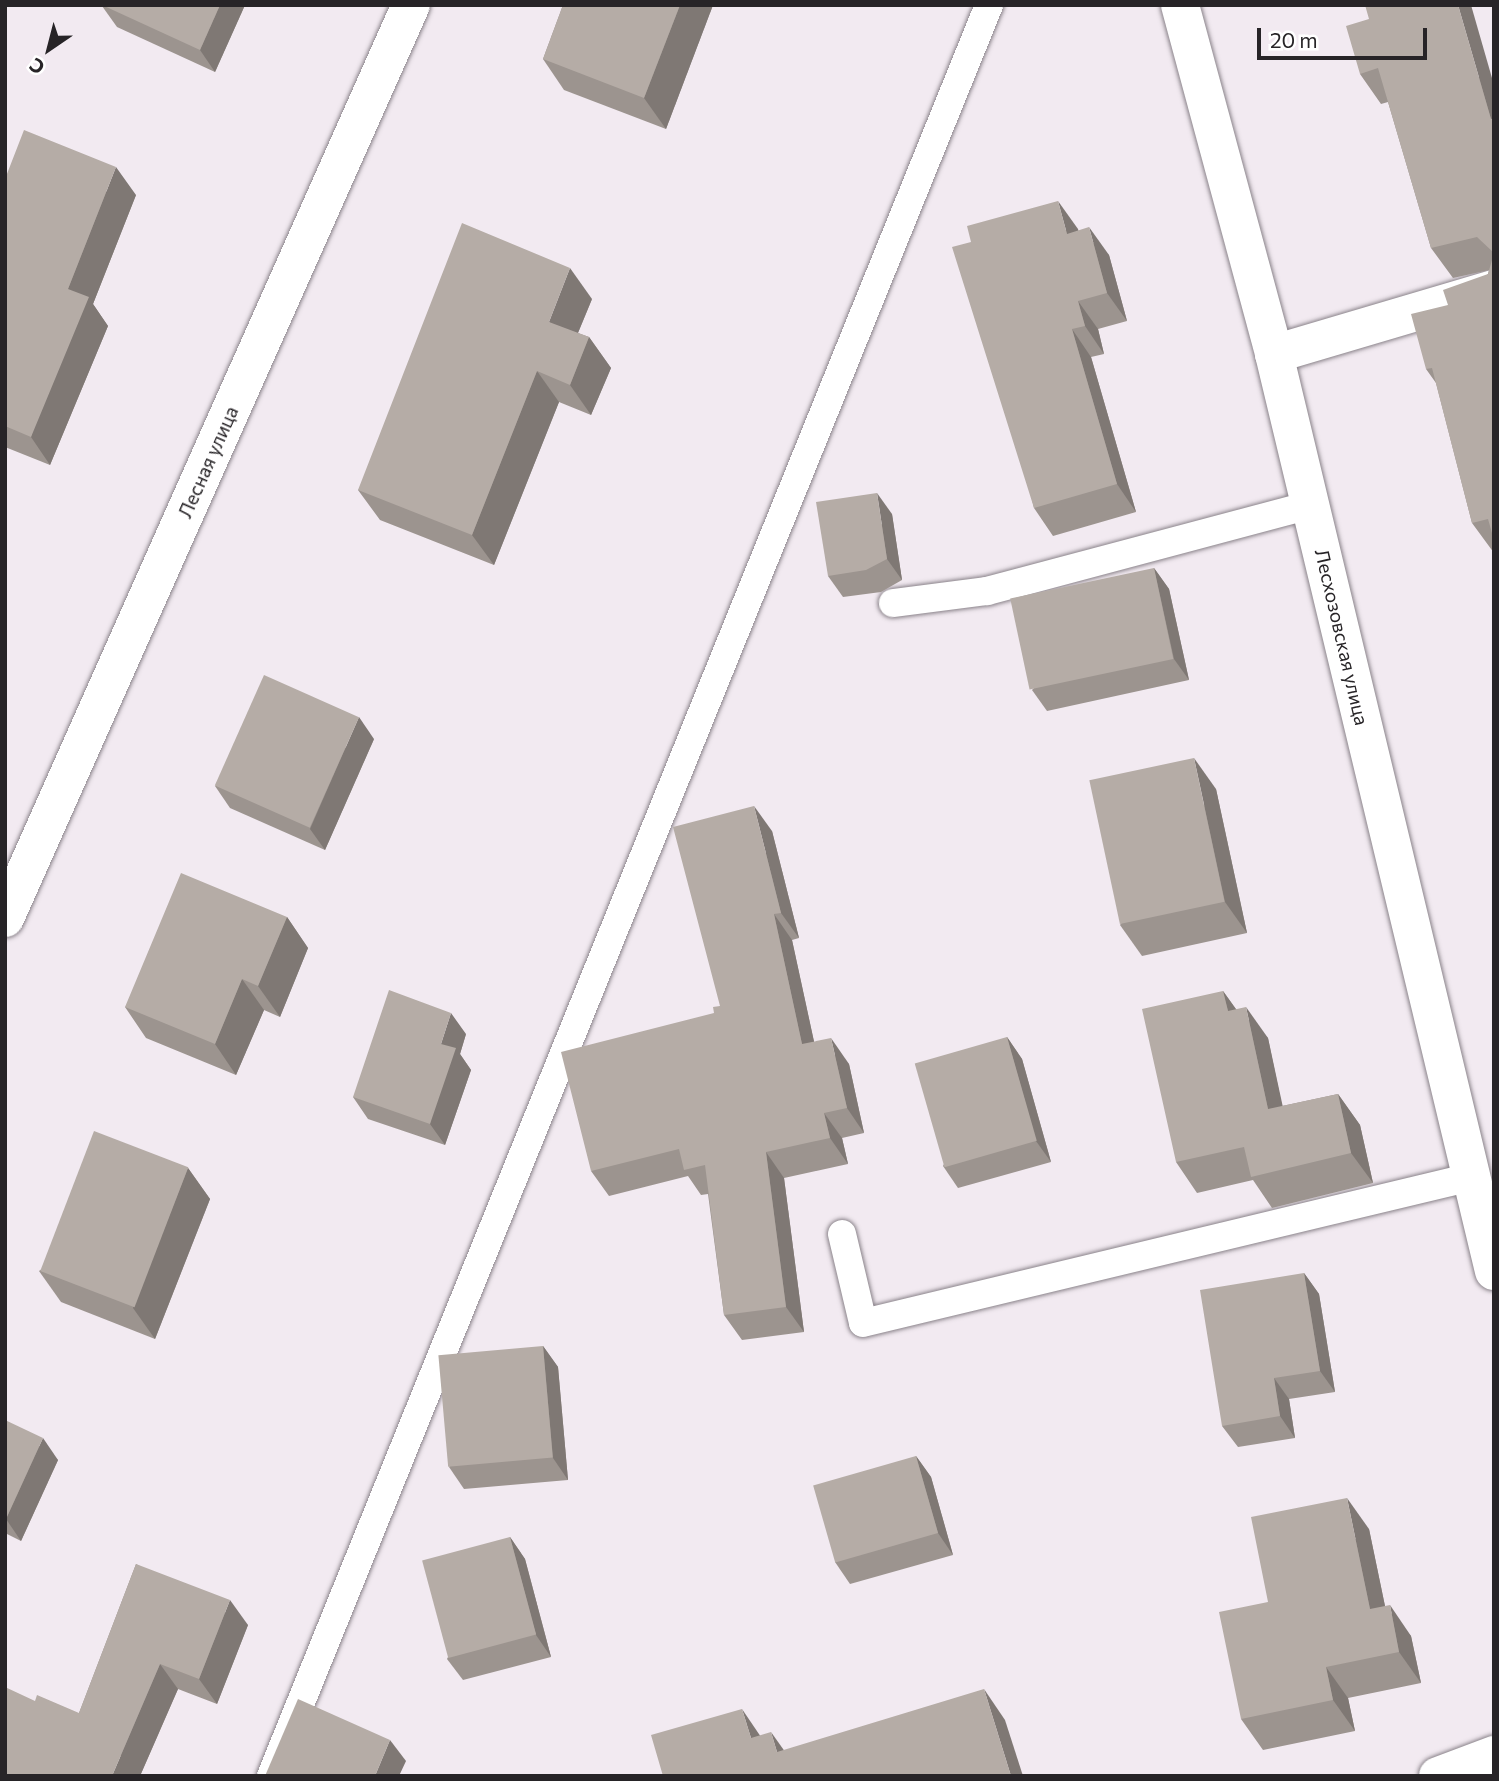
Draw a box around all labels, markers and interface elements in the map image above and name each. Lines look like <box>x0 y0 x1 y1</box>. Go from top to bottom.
north arrow <box>14 14 84 84</box>
scale bar <box>1261 14 1431 58</box>
text: 20 m <box>1270 27 1318 52</box>
text: С <box>25 53 49 80</box>
street label: Лесная улица <box>173 403 243 521</box>
street label: Лесхозовская улица <box>1311 547 1373 727</box>

